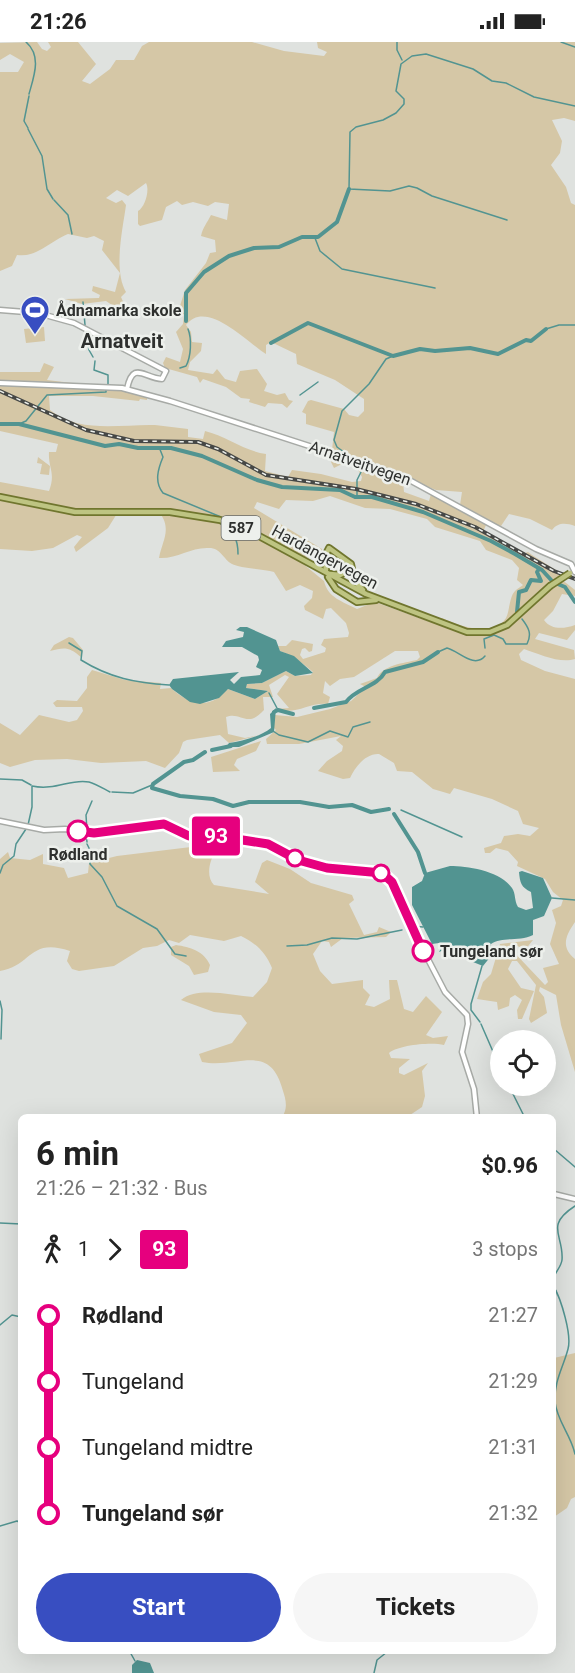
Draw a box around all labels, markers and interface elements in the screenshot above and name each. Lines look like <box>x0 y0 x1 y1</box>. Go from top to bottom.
text: 21:26 <box>30 9 87 34</box>
sports icon: Ådnamarka skole <box>19 294 51 336</box>
place label: Ådnamarka skole <box>56 300 182 320</box>
district label: Arnatveit <box>81 329 163 353</box>
street label: Arnatveitvegen <box>307 437 413 489</box>
road number: 587 <box>222 516 260 540</box>
street label: Hardangervegen <box>269 521 381 593</box>
line badge: 93 <box>189 816 243 856</box>
marker: Rødland <box>67 820 89 842</box>
text: 93 <box>204 824 228 848</box>
place label: Rødland <box>48 845 108 864</box>
unlabelled marker <box>286 849 304 867</box>
unlabelled marker <box>372 864 390 882</box>
marker: Tungeland sør <box>412 940 434 962</box>
place label: Tungeland sør <box>440 942 543 961</box>
map controls <box>490 1030 556 1096</box>
button: locate <box>490 1030 556 1096</box>
text: 6 min <box>36 1134 119 1173</box>
text: $0.96 <box>481 1153 538 1178</box>
text: 21:26 – 21:32 · Bus <box>36 1176 208 1200</box>
icon: walk <box>36 1233 69 1266</box>
icon: forward <box>98 1233 131 1266</box>
text: 1 <box>78 1237 89 1261</box>
text: 93 <box>152 1237 176 1261</box>
text: 3 stops <box>472 1237 538 1261</box>
text: Rødland <box>82 1303 163 1328</box>
text: 21:27 <box>488 1303 538 1327</box>
text: Tungeland <box>82 1369 184 1394</box>
text: 21:29 <box>488 1369 538 1393</box>
text: Tungeland midtre <box>82 1435 253 1460</box>
text: 21:31 <box>488 1435 538 1459</box>
text: Tungeland sør <box>82 1501 223 1526</box>
text: 21:32 <box>488 1501 538 1525</box>
button: Start <box>36 1573 281 1642</box>
button: Tickets <box>293 1573 538 1642</box>

